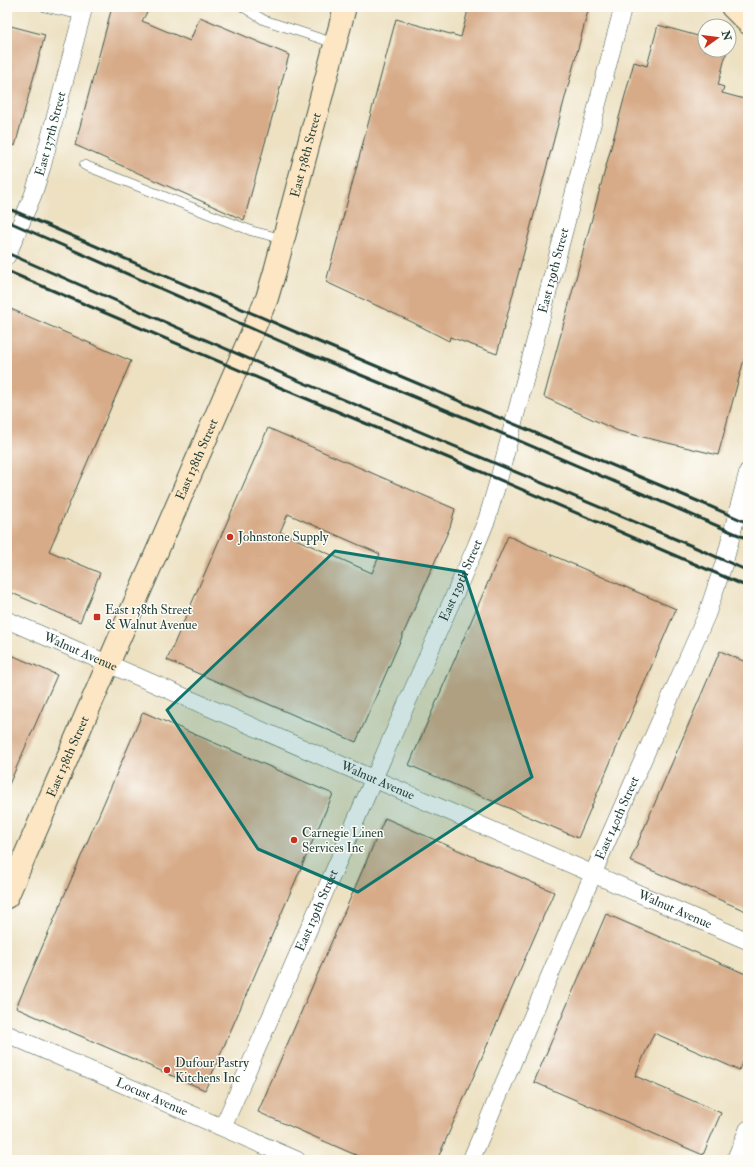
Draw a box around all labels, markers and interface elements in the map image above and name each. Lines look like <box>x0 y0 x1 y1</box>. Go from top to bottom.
north arrow <box>697 18 737 58</box>
text: N <box>718 28 734 43</box>
street label: East 137th Street <box>32 90 69 178</box>
street label: East 138th Street <box>287 111 325 199</box>
street label: East 139th Street <box>535 226 572 315</box>
street label: East 138th Street <box>172 416 222 503</box>
place label: Johnstone Supply <box>237 529 329 546</box>
marker: Johnstone Supply <box>225 532 235 542</box>
street label: East 139th Street <box>436 537 486 624</box>
place label: East 138th Street & Walnut Avenue <box>105 602 198 633</box>
marker: East 138th Street & Walnut Avenue <box>92 612 102 622</box>
street label: Walnut Avenue <box>40 628 120 675</box>
street label: East 138th Street <box>43 714 93 800</box>
street label: Walnut Avenue <box>337 757 418 804</box>
street label: East 140th Street <box>592 774 643 862</box>
place label: Carnegie Linen Services Inc <box>302 825 384 856</box>
marker: Carnegie Linen Services Inc <box>289 835 299 845</box>
street label: East 139th Street <box>292 867 342 954</box>
street label: Walnut Avenue <box>635 886 715 933</box>
place label: Dufour Pastry Kitchens Inc <box>175 1055 249 1086</box>
marker: Dufour Pastry Kitchens Inc <box>162 1065 172 1075</box>
street label: Locust Avenue <box>113 1074 191 1120</box>

